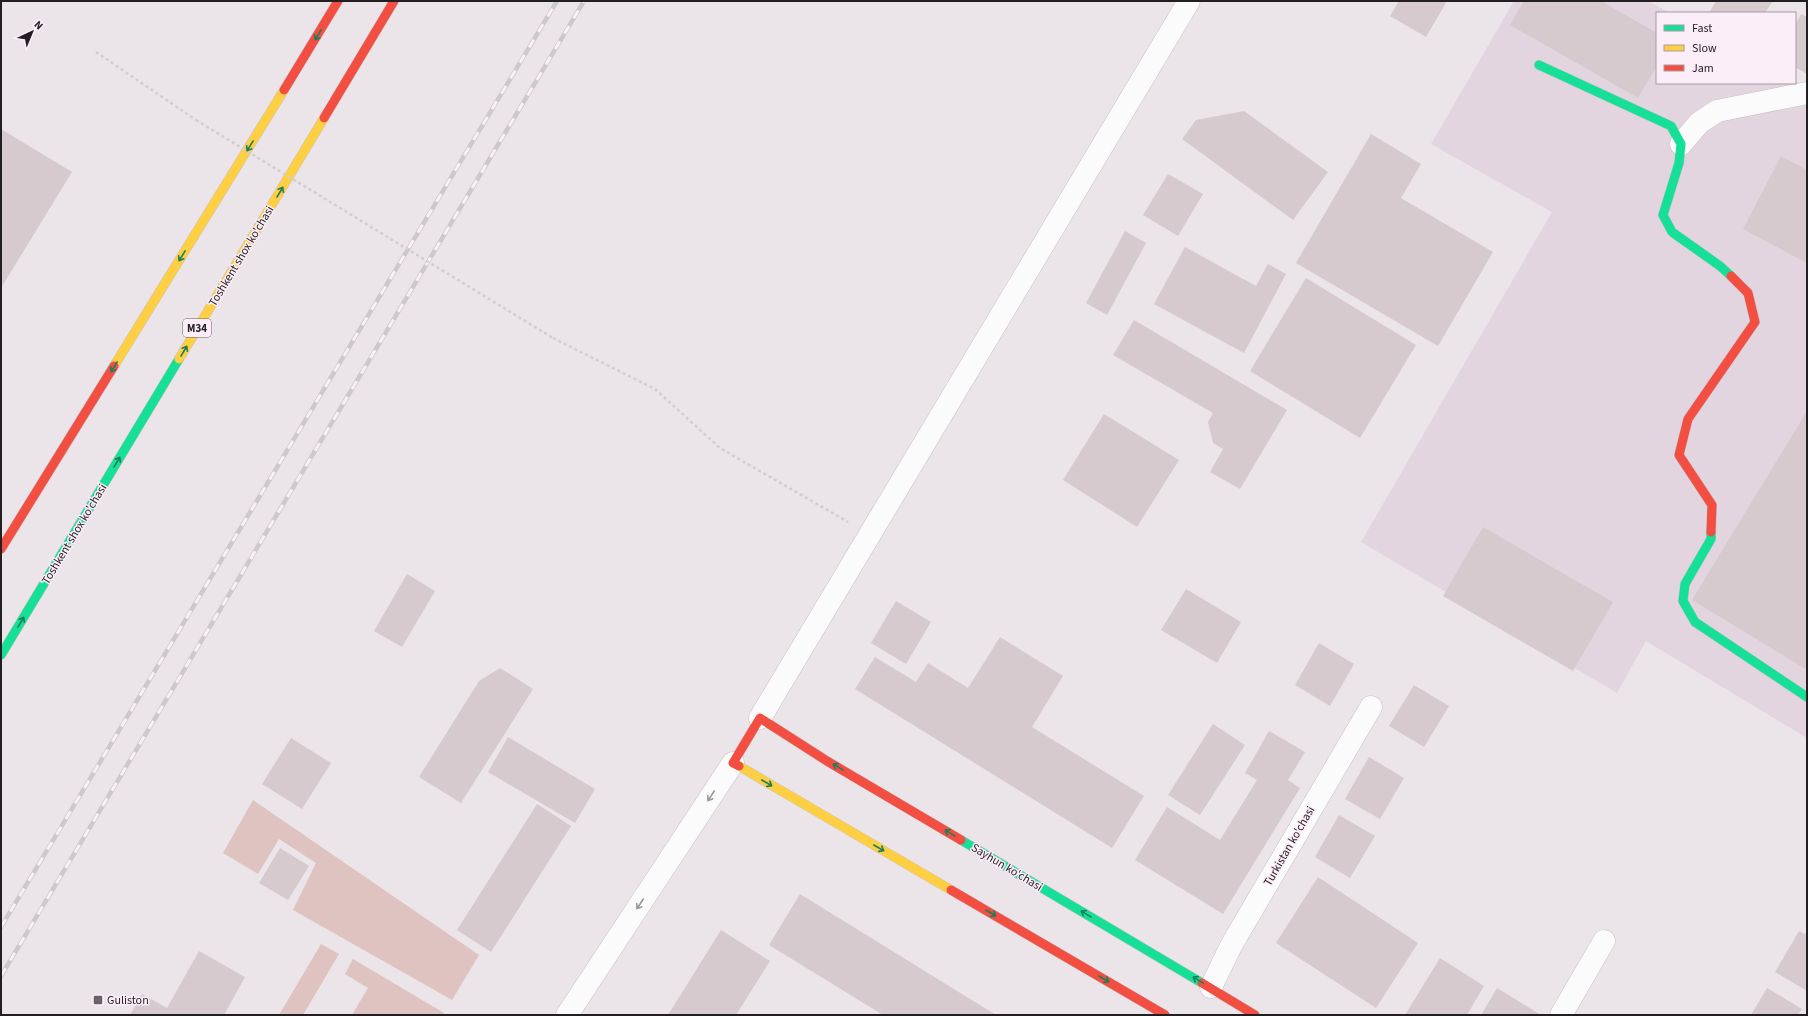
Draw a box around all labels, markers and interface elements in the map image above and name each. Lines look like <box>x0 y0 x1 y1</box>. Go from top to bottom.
north arrow <box>12 12 52 52</box>
legend <box>1656 12 1796 84</box>
text: N <box>31 17 46 33</box>
text: Fast <box>1692 20 1712 37</box>
one-way arrow <box>314 29 322 40</box>
text: Slow <box>1692 40 1717 57</box>
text: Jam <box>1692 60 1714 77</box>
one-way arrow <box>246 140 254 152</box>
one-way arrow <box>276 186 284 198</box>
street label: Toshkent shox ko'chasi <box>205 203 278 310</box>
one-way arrow <box>178 250 186 261</box>
road number: M34 <box>183 319 211 337</box>
one-way arrow <box>180 345 188 357</box>
one-way arrow <box>109 361 117 373</box>
one-way arrow <box>113 456 121 468</box>
street label: Toshkent shox ko'chasi <box>38 481 111 588</box>
one-way arrow <box>17 617 25 628</box>
one-way arrow <box>832 763 844 771</box>
one-way arrow <box>761 779 773 787</box>
one-way arrow <box>707 790 715 802</box>
street label: Turkistan ko'chasi <box>1260 803 1319 889</box>
one-way arrow <box>944 829 956 837</box>
street label: Sayhun ko'chasi <box>968 839 1046 895</box>
one-way arrow <box>873 845 885 853</box>
one-way arrow <box>636 899 644 910</box>
one-way arrow <box>1080 909 1092 917</box>
one-way arrow <box>985 910 997 918</box>
one-way arrow <box>1098 975 1110 983</box>
one-way arrow <box>1192 975 1204 983</box>
place label: Guliston <box>107 992 149 1009</box>
marker: Guliston <box>92 994 104 1006</box>

